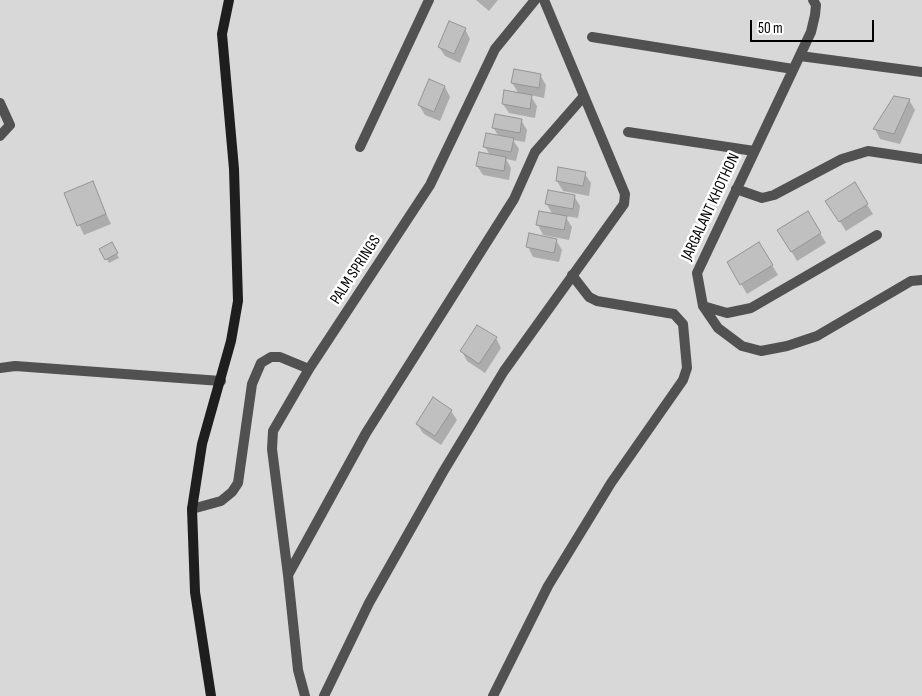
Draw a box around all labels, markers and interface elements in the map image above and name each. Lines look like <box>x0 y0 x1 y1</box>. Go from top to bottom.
scale bar <box>752 10 876 42</box>
text: 50 m <box>758 19 783 38</box>
street label: JARGALANT KHOTHON <box>678 150 744 264</box>
street label: PALM SPRINGS <box>327 232 385 308</box>

